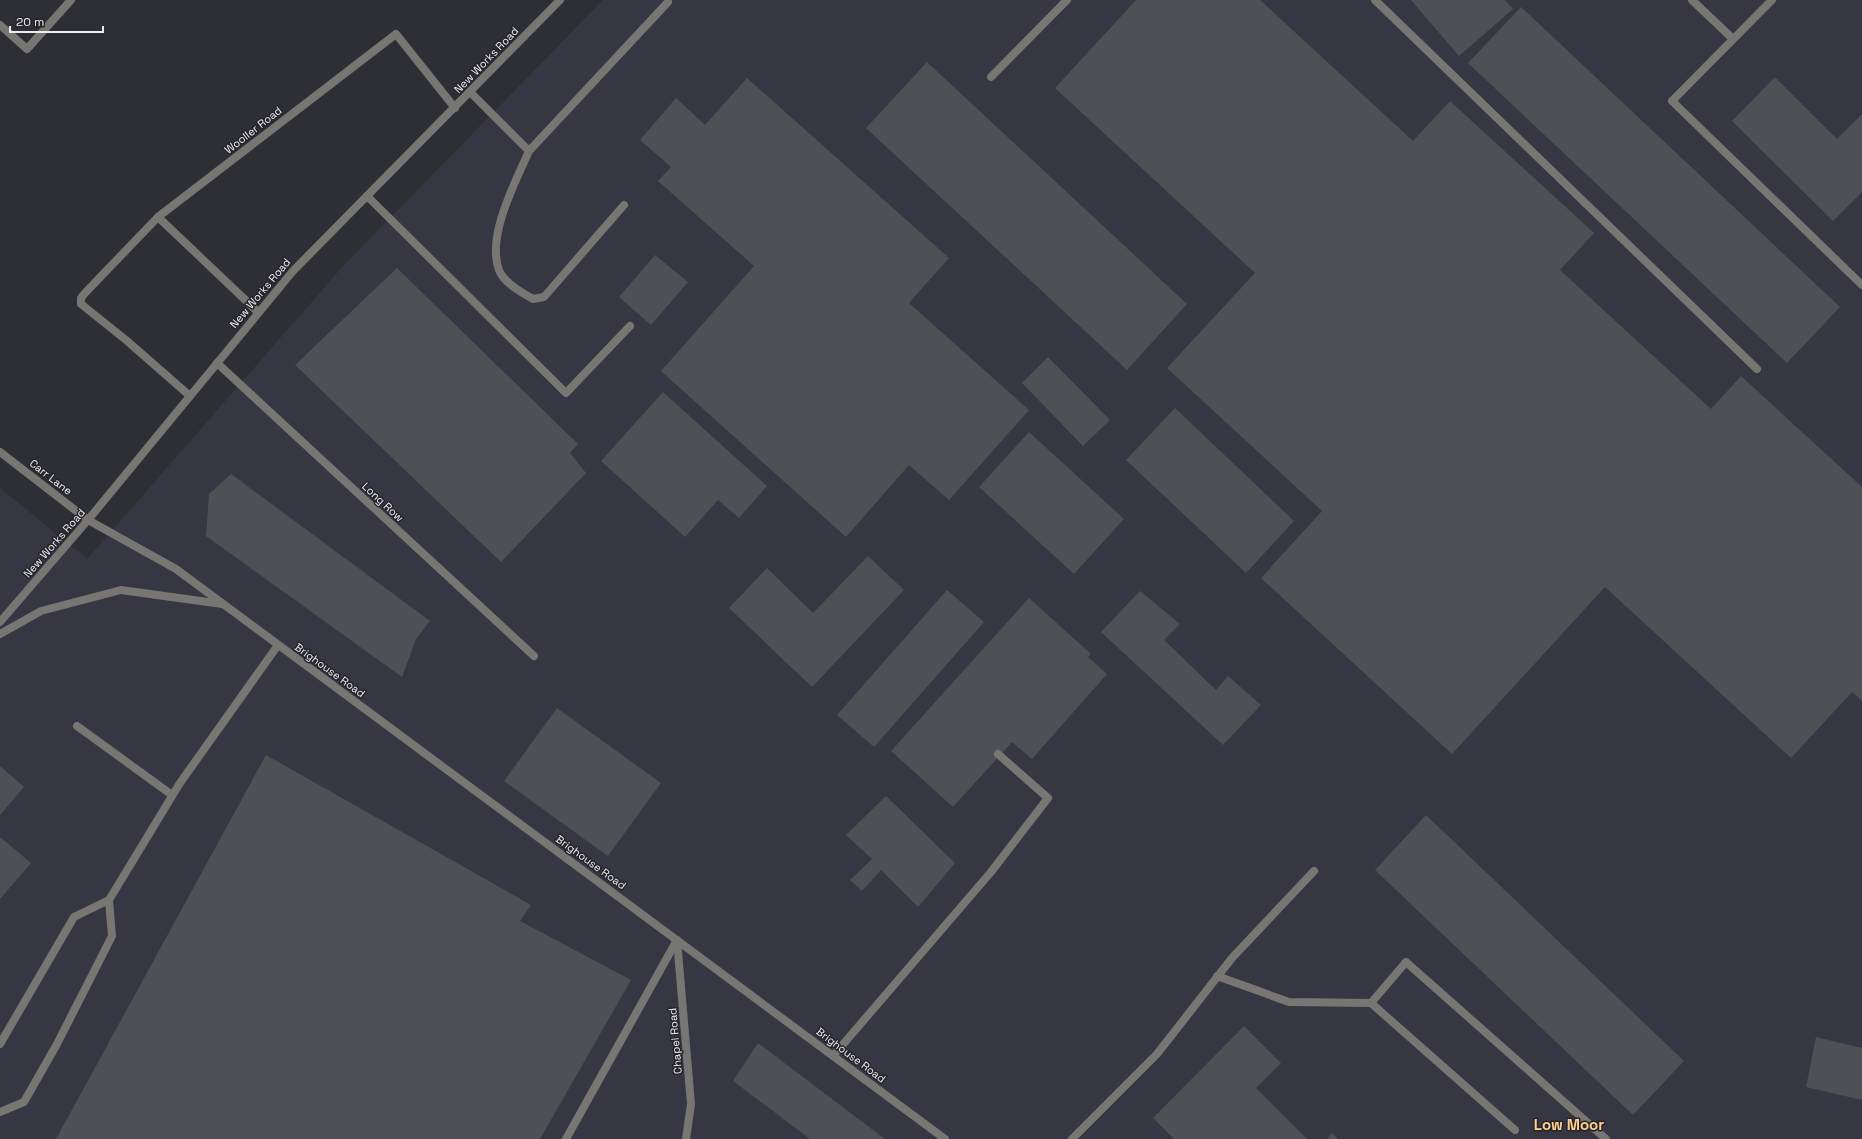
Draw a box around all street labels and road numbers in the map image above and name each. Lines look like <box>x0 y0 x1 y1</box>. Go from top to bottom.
street label: New Works Road <box>451 24 521 96</box>
street label: Wooller Road <box>222 103 284 157</box>
street label: New Works Road <box>227 255 293 331</box>
street label: Carr Lane <box>27 456 75 498</box>
street label: Long Row <box>359 479 407 525</box>
street label: New Works Road <box>20 506 88 580</box>
street label: Brighouse Road <box>292 640 368 700</box>
street label: Brighouse Road <box>553 832 629 892</box>
street label: Chapel Road <box>665 1007 685 1075</box>
street label: Brighouse Road <box>813 1024 889 1086</box>

